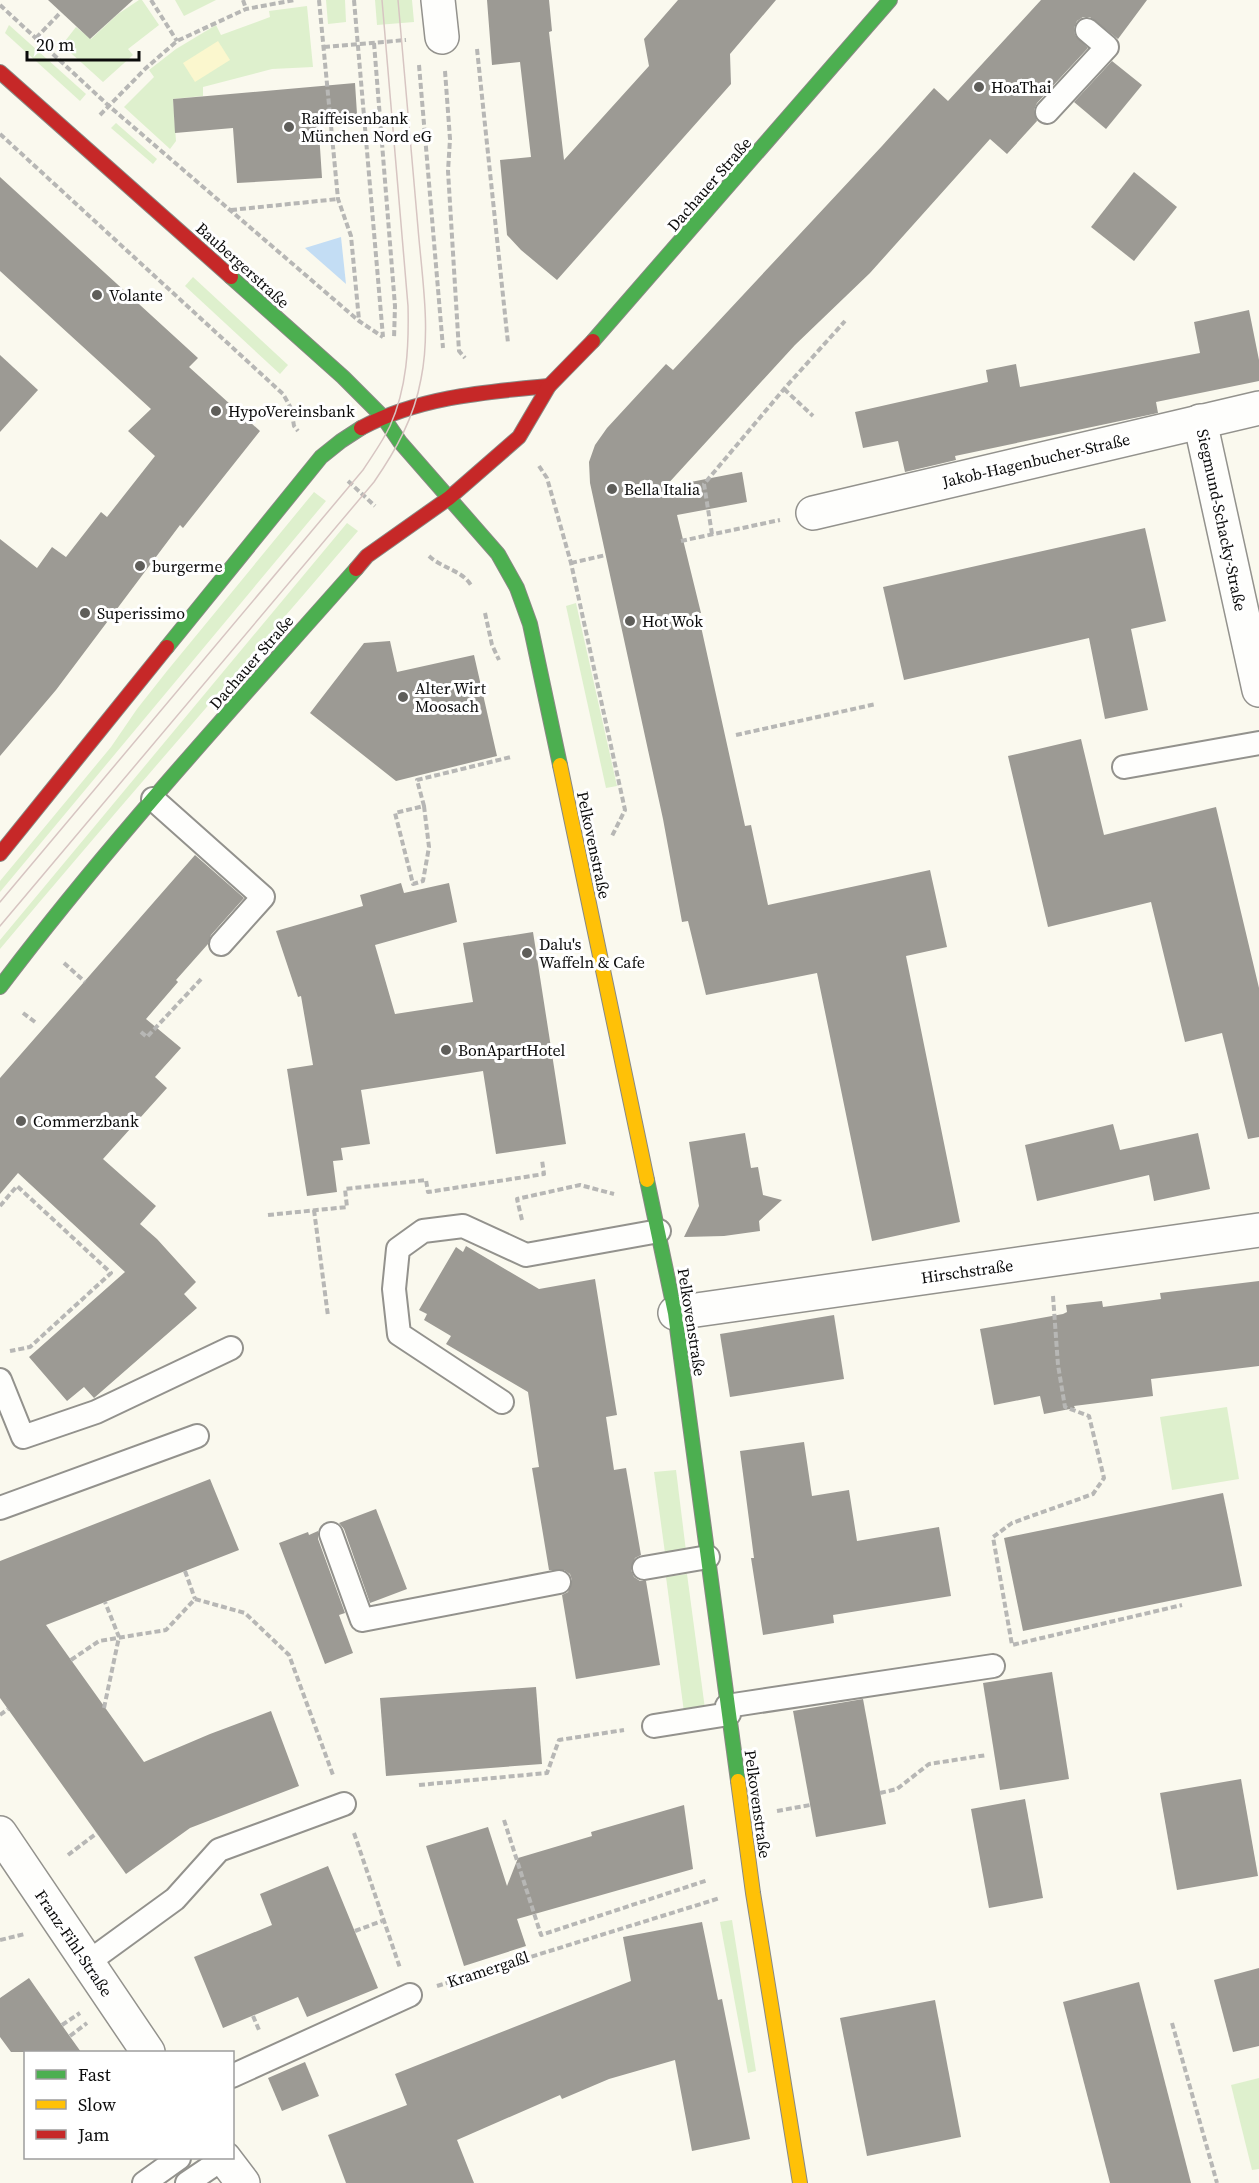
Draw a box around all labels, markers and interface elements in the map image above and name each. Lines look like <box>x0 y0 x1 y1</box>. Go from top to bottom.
scale bar <box>27 24 140 62</box>
text: 20 m <box>36 32 74 57</box>
place label: HoaThai <box>991 76 1052 98</box>
marker: HoaThai <box>972 80 986 94</box>
place label: Raiffeisenbank München Nord eG <box>301 107 432 147</box>
marker: Raiffeisenbank München Nord eG <box>282 120 296 134</box>
street label: Dachauer Straße <box>662 132 756 236</box>
street label: Baubergerstraße <box>191 217 295 313</box>
place label: Volante <box>109 284 163 306</box>
marker: Volante <box>90 288 104 302</box>
place label: HypoVereinsbank <box>228 400 355 422</box>
marker: HypoVereinsbank <box>209 404 223 418</box>
street label: Siegmund-Schacky-Straße <box>1192 427 1252 613</box>
street label: Jakob-Hagenbucher-Straße <box>939 428 1132 493</box>
place label: Bella Italia <box>624 478 701 500</box>
marker: Bella Italia <box>605 482 619 496</box>
place label: burgerme <box>152 555 223 577</box>
marker: burgerme <box>133 559 147 573</box>
place label: Superissimo <box>97 602 185 624</box>
marker: Superissimo <box>78 606 92 620</box>
street label: Dachauer Straße <box>204 610 298 714</box>
place label: Hot Wok <box>642 610 703 632</box>
marker: Hot Wok <box>623 614 637 628</box>
place label: Alter Wirt Moosach <box>415 677 487 717</box>
marker: Alter Wirt Moosach <box>396 690 410 704</box>
street label: Pelkovenstraße <box>572 789 616 901</box>
place label: Dalu's Waffeln & Cafe <box>539 933 645 973</box>
marker: Dalu's Waffeln & Cafe <box>520 946 534 960</box>
place label: BonApartHotel <box>458 1039 565 1061</box>
marker: BonApartHotel <box>439 1043 453 1057</box>
place label: Commerzbank <box>33 1110 139 1132</box>
marker: Commerzbank <box>14 1114 28 1128</box>
street label: Hirschstraße <box>920 1254 1014 1288</box>
street label: Pelkovenstraße <box>673 1266 711 1378</box>
street label: Pelkovenstraße <box>740 1748 776 1860</box>
street label: Franz-Fihl-Straße <box>30 1885 118 2001</box>
street label: Kramergaßl <box>444 1945 532 1993</box>
legend <box>24 2051 234 2159</box>
text: Fast <box>78 2062 111 2087</box>
text: Slow <box>78 2092 116 2117</box>
text: Jam <box>77 2122 110 2147</box>

